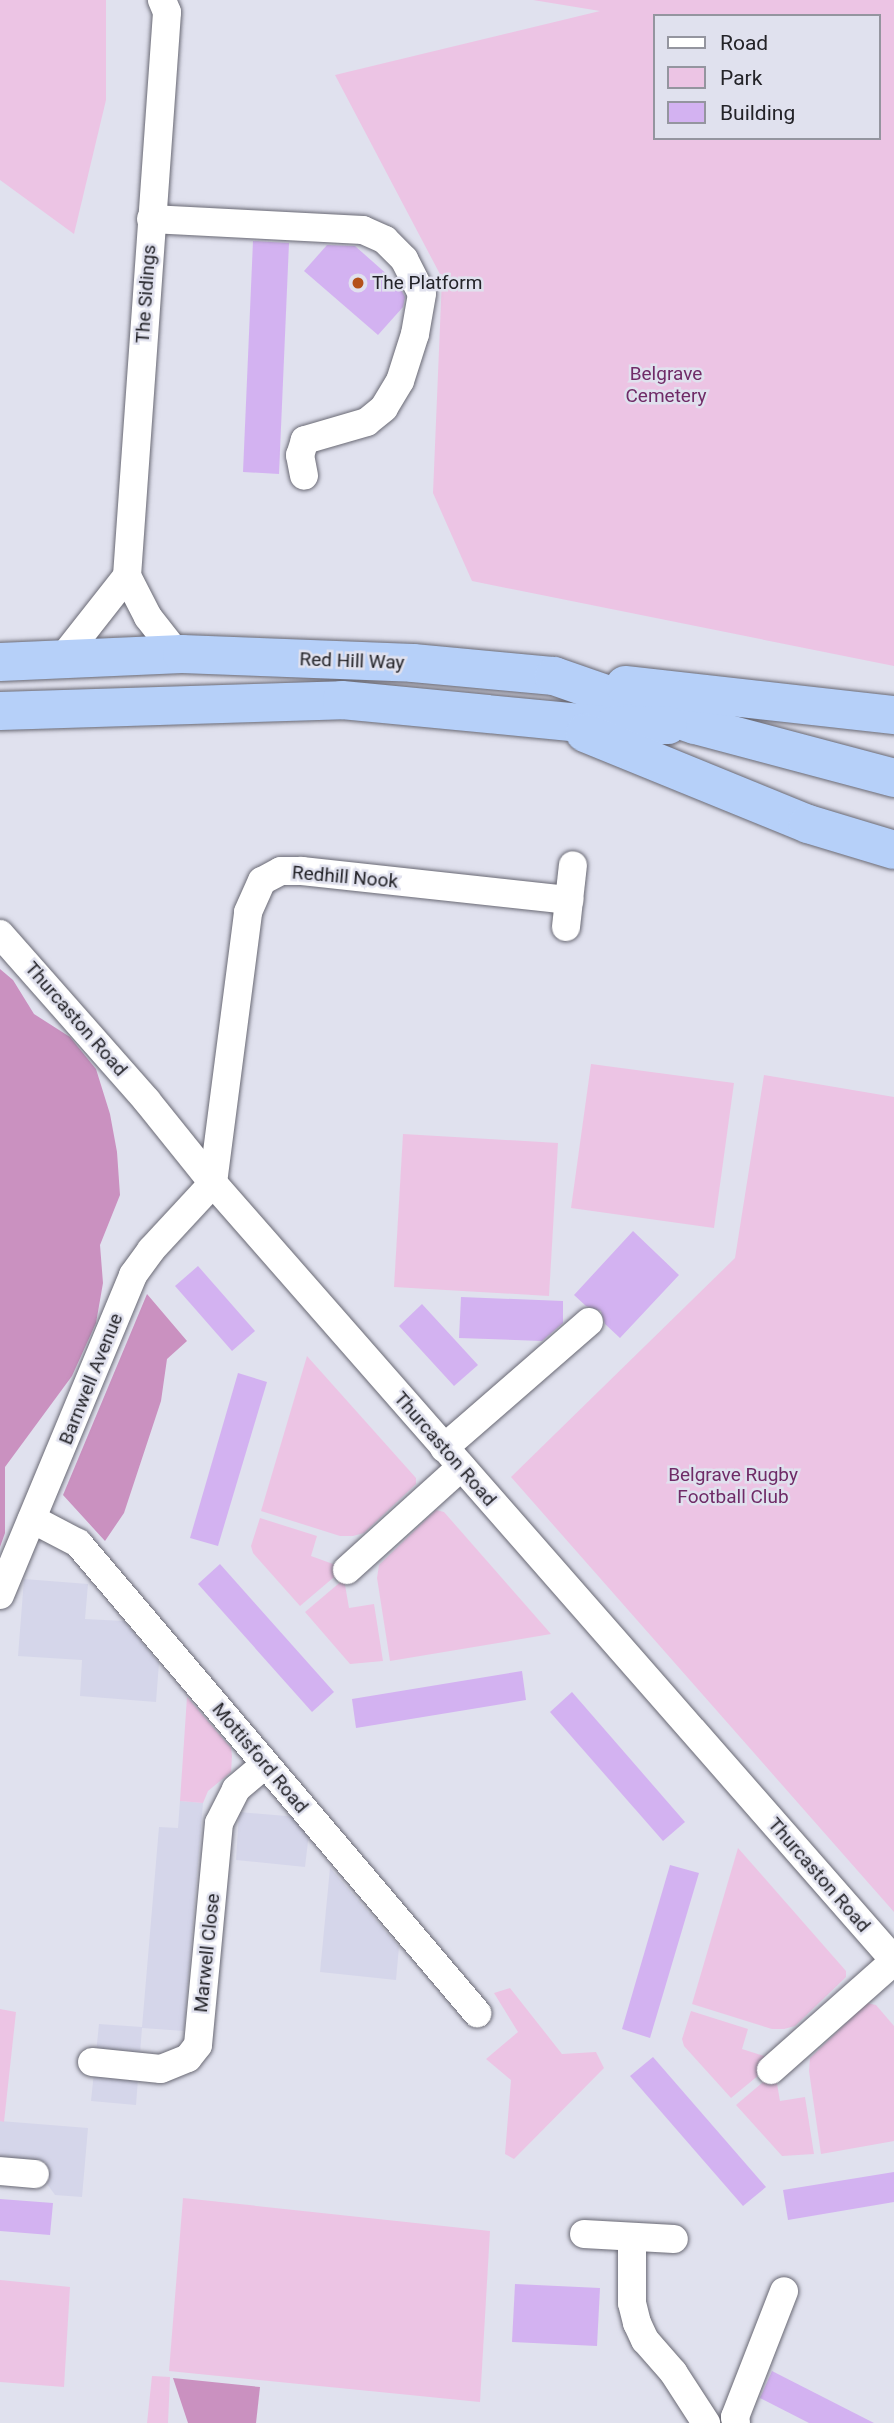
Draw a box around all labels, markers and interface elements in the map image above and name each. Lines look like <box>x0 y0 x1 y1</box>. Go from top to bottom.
legend <box>652 14 880 140</box>
text: Road <box>720 31 768 55</box>
text: Park <box>720 66 762 90</box>
text: Building <box>720 101 795 125</box>
street label: The Sidings <box>131 244 161 344</box>
place label: The Platform <box>372 272 482 294</box>
marker: The Platform <box>350 275 366 291</box>
park label: Belgrave Cemetery <box>625 363 707 407</box>
street label: Red Hill Way <box>299 648 405 674</box>
street label: Redhill Nook <box>291 861 399 893</box>
street label: Thurcaston Road <box>20 957 132 1081</box>
street label: Barnwell Avenue <box>54 1310 128 1448</box>
street label: Thurcaston Road <box>389 1387 501 1511</box>
park label: Belgrave Rugby Football Club <box>668 1464 798 1508</box>
street label: Mottisford Road <box>207 1698 313 1818</box>
street label: Thurcaston Road <box>763 1813 875 1937</box>
street label: Marwell Close <box>189 1892 225 2014</box>

